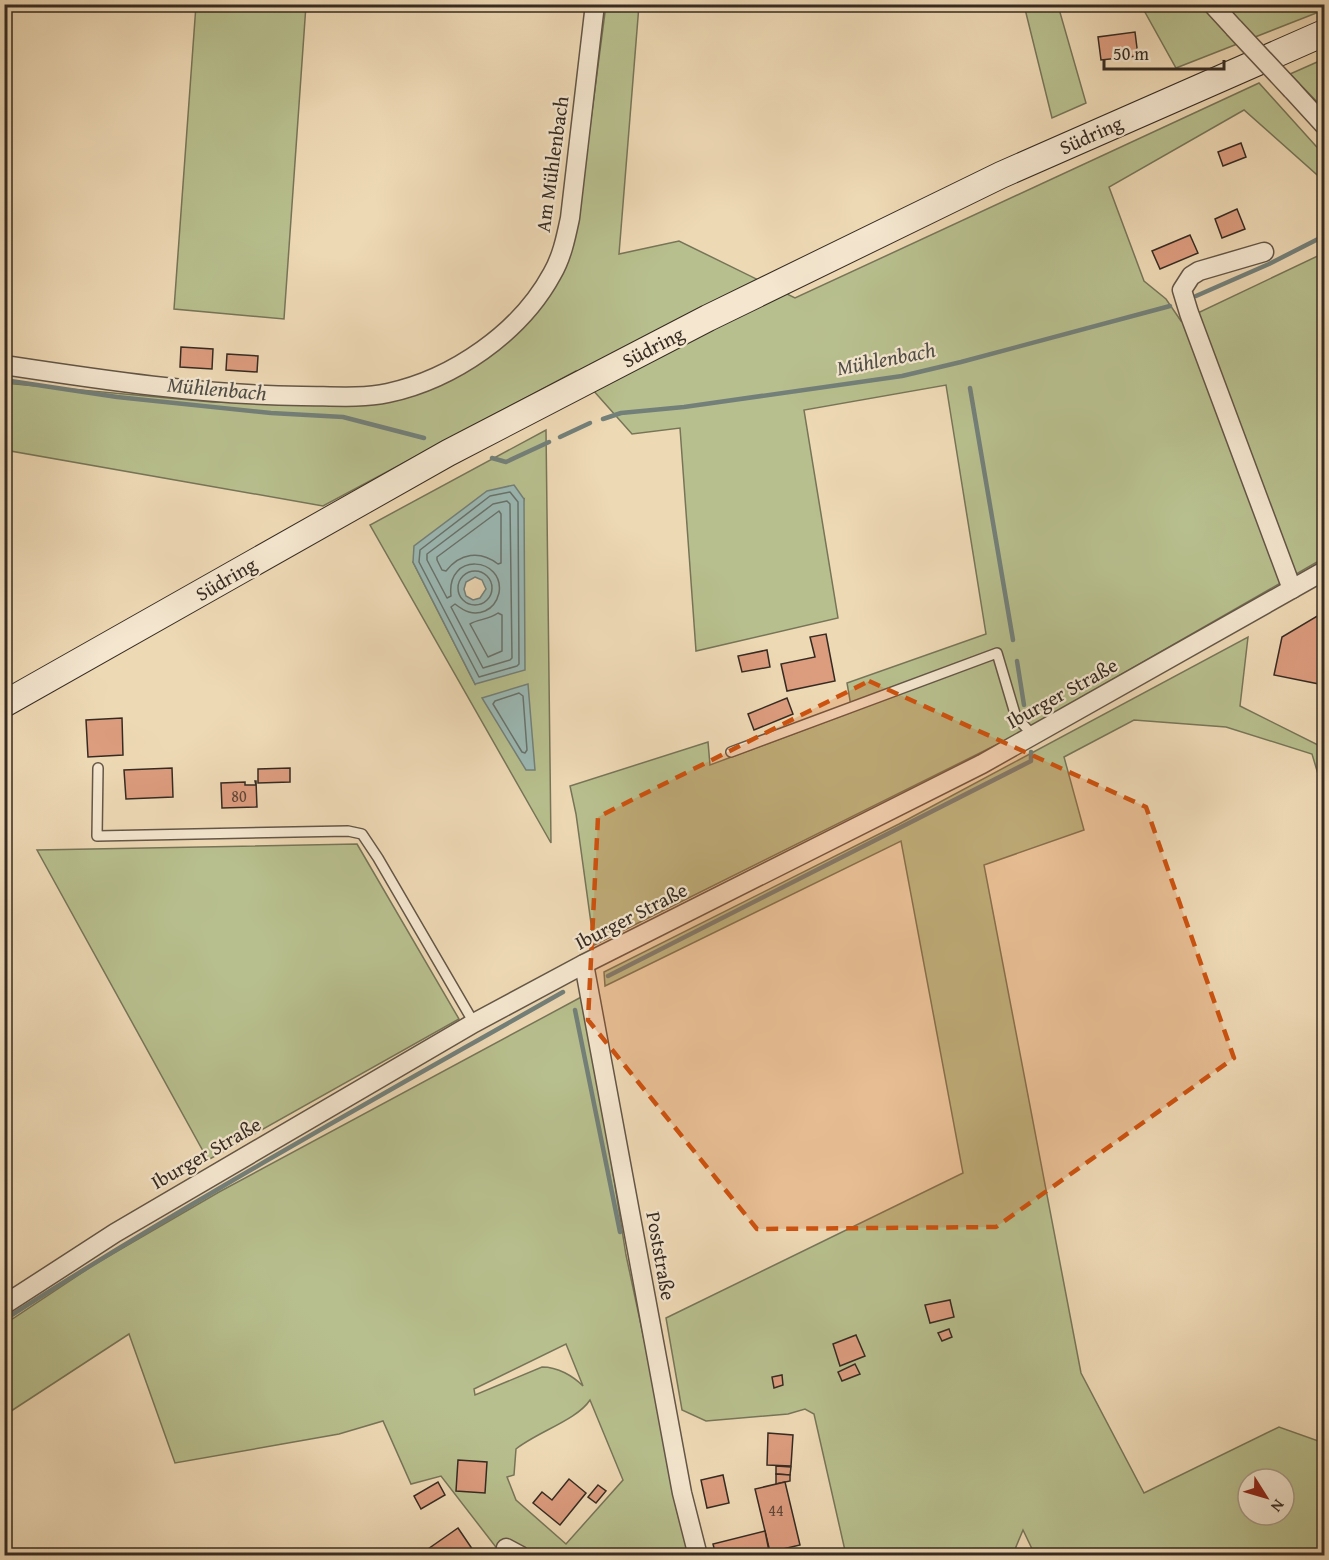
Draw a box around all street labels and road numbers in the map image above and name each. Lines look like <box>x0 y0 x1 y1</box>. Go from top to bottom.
street label: Am Mühlenbach <box>528 94 575 234</box>
street label: Südring <box>1055 108 1127 161</box>
street label: Südring <box>617 319 689 375</box>
street label: Südring <box>190 549 262 608</box>
street label: Iburger Straße <box>1001 650 1123 735</box>
street label: Iburger Straße <box>569 875 692 956</box>
street label: Iburger Straße <box>145 1109 266 1196</box>
street label: Poststraße <box>639 1209 684 1303</box>

